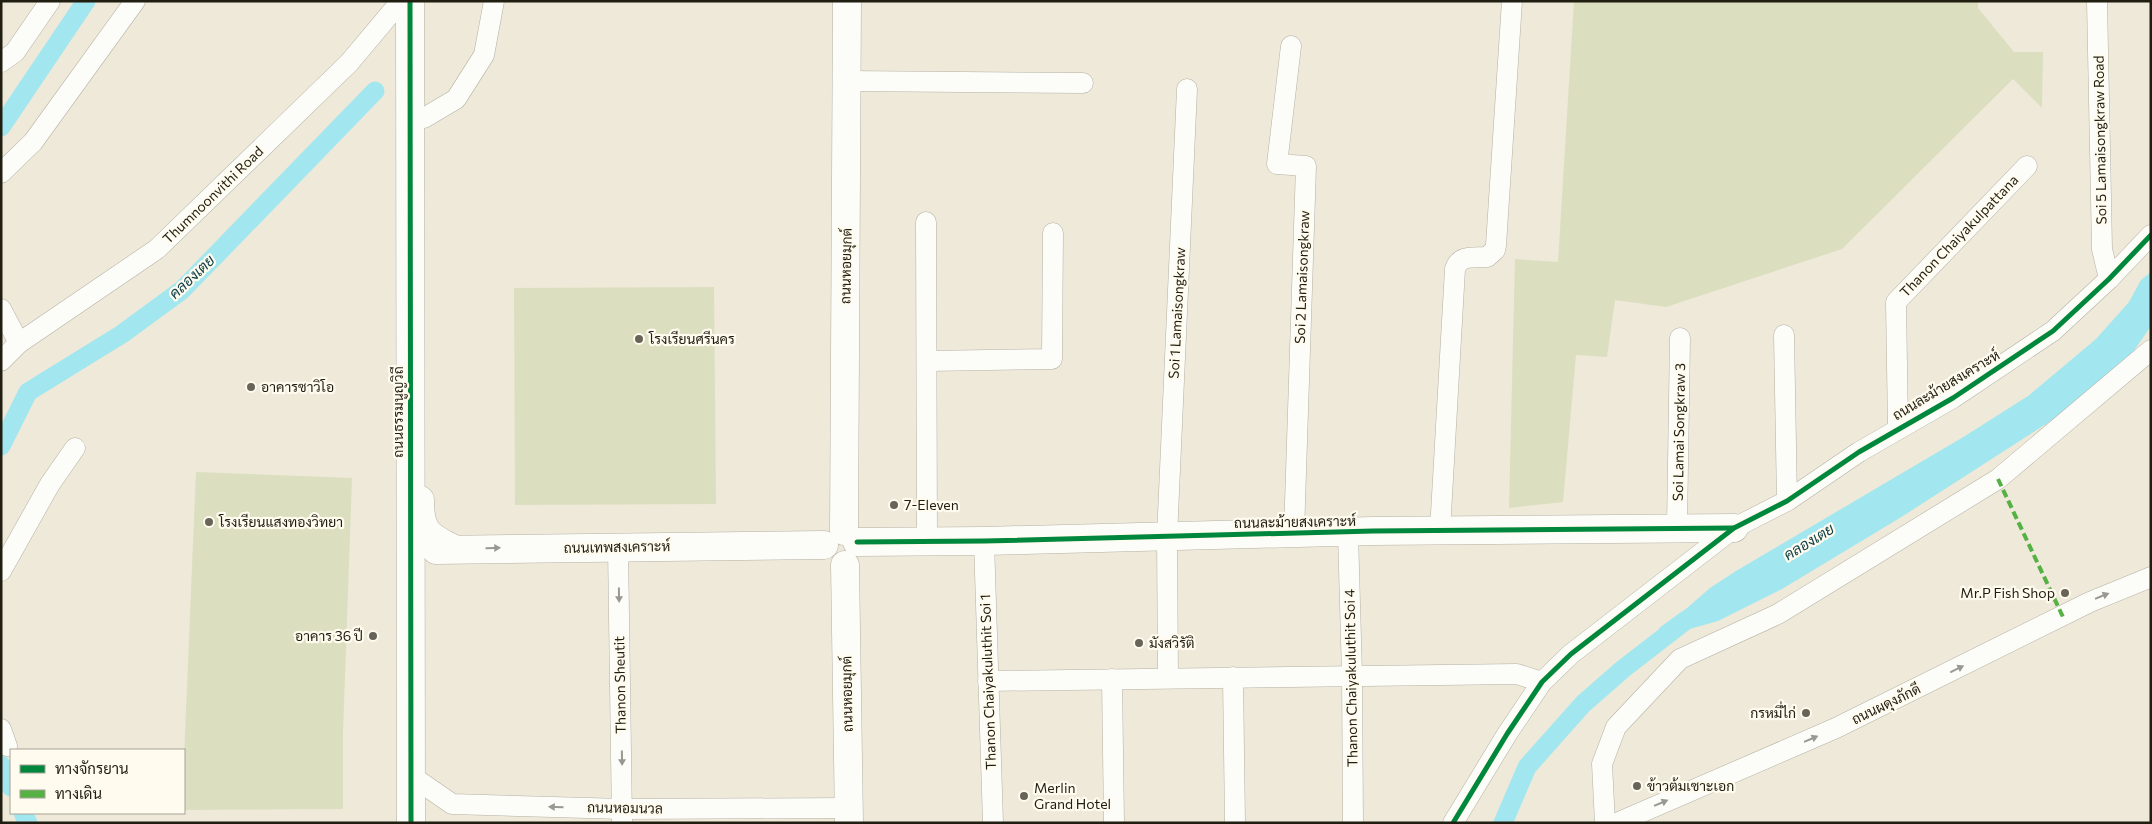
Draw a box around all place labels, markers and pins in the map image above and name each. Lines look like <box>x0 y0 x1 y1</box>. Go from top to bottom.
place label: โรงเรียนศรีนคร <box>648 330 735 347</box>
marker: โรงเรียนศรีนคร <box>633 333 645 345</box>
place label: อาคารซาวิโอ <box>261 378 334 395</box>
marker: อาคารซาวิโอ <box>245 381 257 393</box>
place label: 7-Eleven <box>904 496 959 513</box>
marker: 7-Eleven <box>888 499 900 511</box>
place label: โรงเรียนแสงทองวิทยา <box>218 513 343 530</box>
marker: โรงเรียนแสงทองวิทยา <box>203 516 215 528</box>
place label: Mr.P Fish Shop <box>1960 584 2055 601</box>
marker: Mr.P Fish Shop <box>2059 587 2071 599</box>
place label: อาคาร 36 ปี <box>295 627 363 644</box>
marker: อาคาร 36 ปี <box>367 630 379 642</box>
place label: มังสวิรัติ <box>1149 634 1195 651</box>
marker: มังสวิรัติ <box>1133 637 1145 649</box>
place label: กรหมี่ไก่ <box>1750 701 1796 721</box>
marker: กรหมี่ไก่ <box>1800 707 1812 719</box>
place label: ข้าวต้มเซาะเอก <box>1647 777 1734 794</box>
place label: Merlin Grand Hotel <box>1034 779 1111 812</box>
marker: ข้าวต้มเซาะเอก <box>1631 780 1643 792</box>
marker: Merlin Grand Hotel <box>1018 790 1030 802</box>

